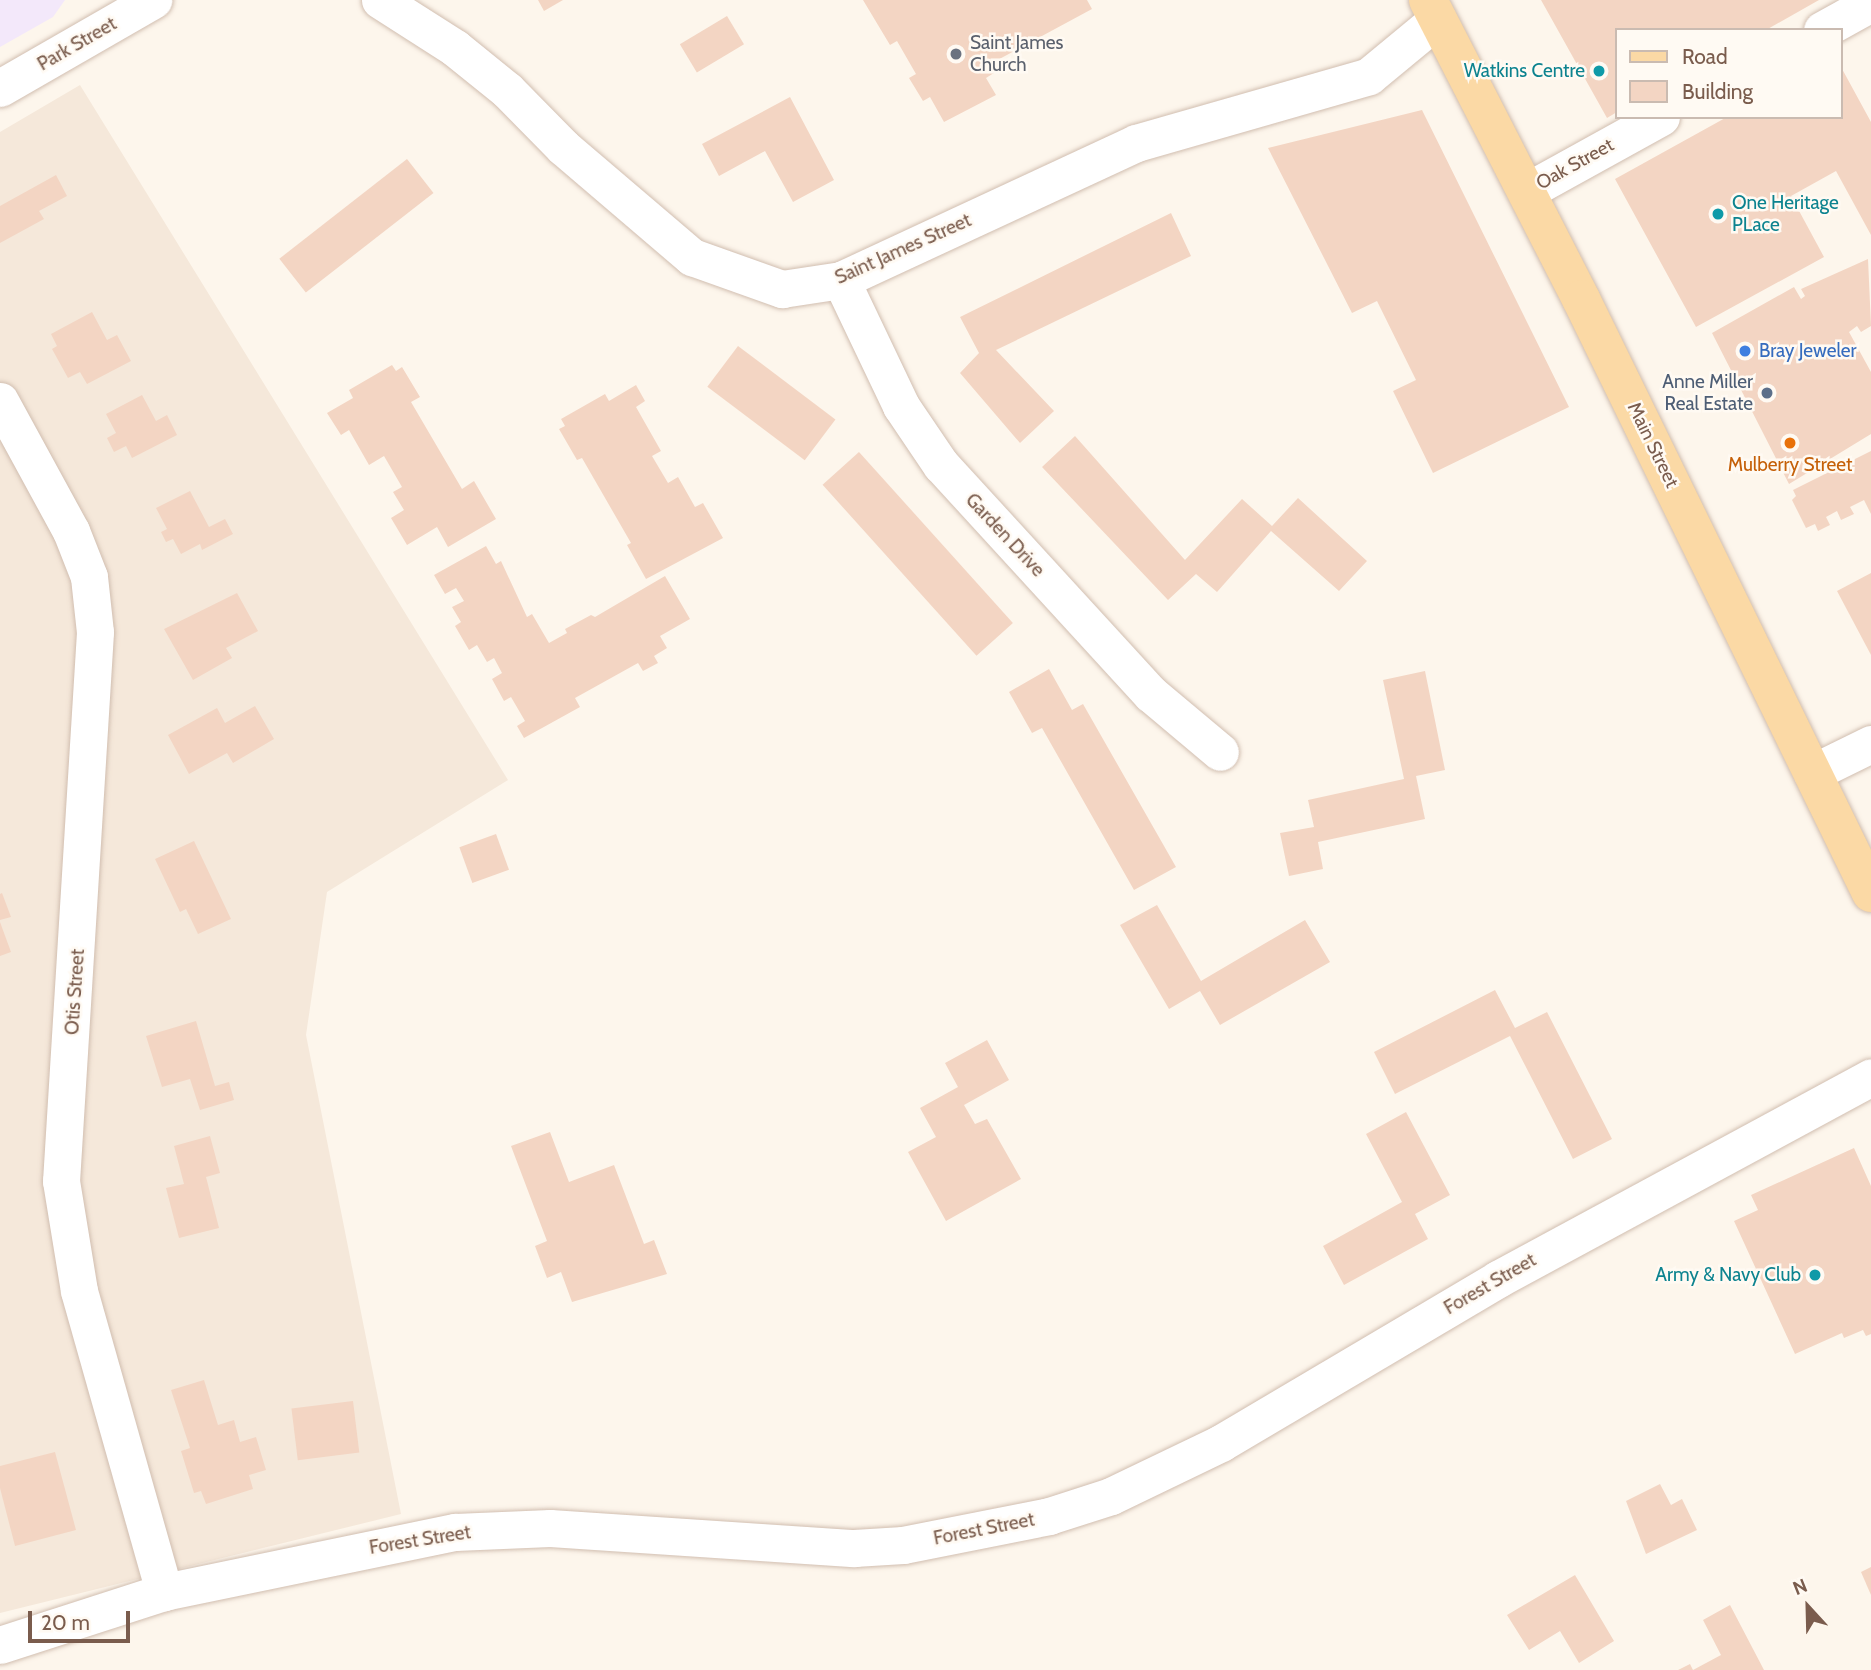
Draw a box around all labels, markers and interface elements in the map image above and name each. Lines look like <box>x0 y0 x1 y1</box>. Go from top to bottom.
street label: Park Street <box>33 12 121 76</box>
legend <box>1616 28 1843 119</box>
place label: Saint James Church <box>970 32 1063 76</box>
text: Road <box>1682 44 1728 69</box>
marker: Saint James Church <box>948 46 964 62</box>
place label: Watkins Centre <box>1464 60 1585 82</box>
marker: Watkins Centre <box>1591 63 1607 79</box>
text: Building <box>1682 79 1753 104</box>
street label: Oak Street <box>1532 133 1618 195</box>
place label: One Heritage PLace <box>1732 192 1839 236</box>
marker: One Heritage PLace <box>1710 206 1726 222</box>
street label: Saint James Street <box>831 209 975 289</box>
place label: Bray Jeweler <box>1759 340 1857 362</box>
marker: Bray Jeweler <box>1737 343 1753 359</box>
place label: Anne Miller Real Estate <box>1662 371 1753 415</box>
marker: Anne Miller Real Estate <box>1759 385 1775 401</box>
street label: Main Street <box>1623 399 1683 491</box>
marker: Mulberry Street <box>1782 435 1798 451</box>
place label: Mulberry Street <box>1728 454 1852 476</box>
street label: Garden Drive <box>961 489 1049 581</box>
street label: Otis Street <box>61 948 89 1036</box>
street label: Forest Street <box>1440 1249 1540 1319</box>
place label: Army & Navy Club <box>1655 1264 1801 1286</box>
marker: Army & Navy Club <box>1807 1267 1823 1283</box>
street label: Forest Street <box>932 1508 1036 1550</box>
street label: Forest Street <box>368 1521 472 1559</box>
north arrow <box>1773 1572 1843 1642</box>
text: N <box>1789 1574 1810 1600</box>
scale bar <box>32 1596 133 1640</box>
text: 20 m <box>41 1610 90 1635</box>

